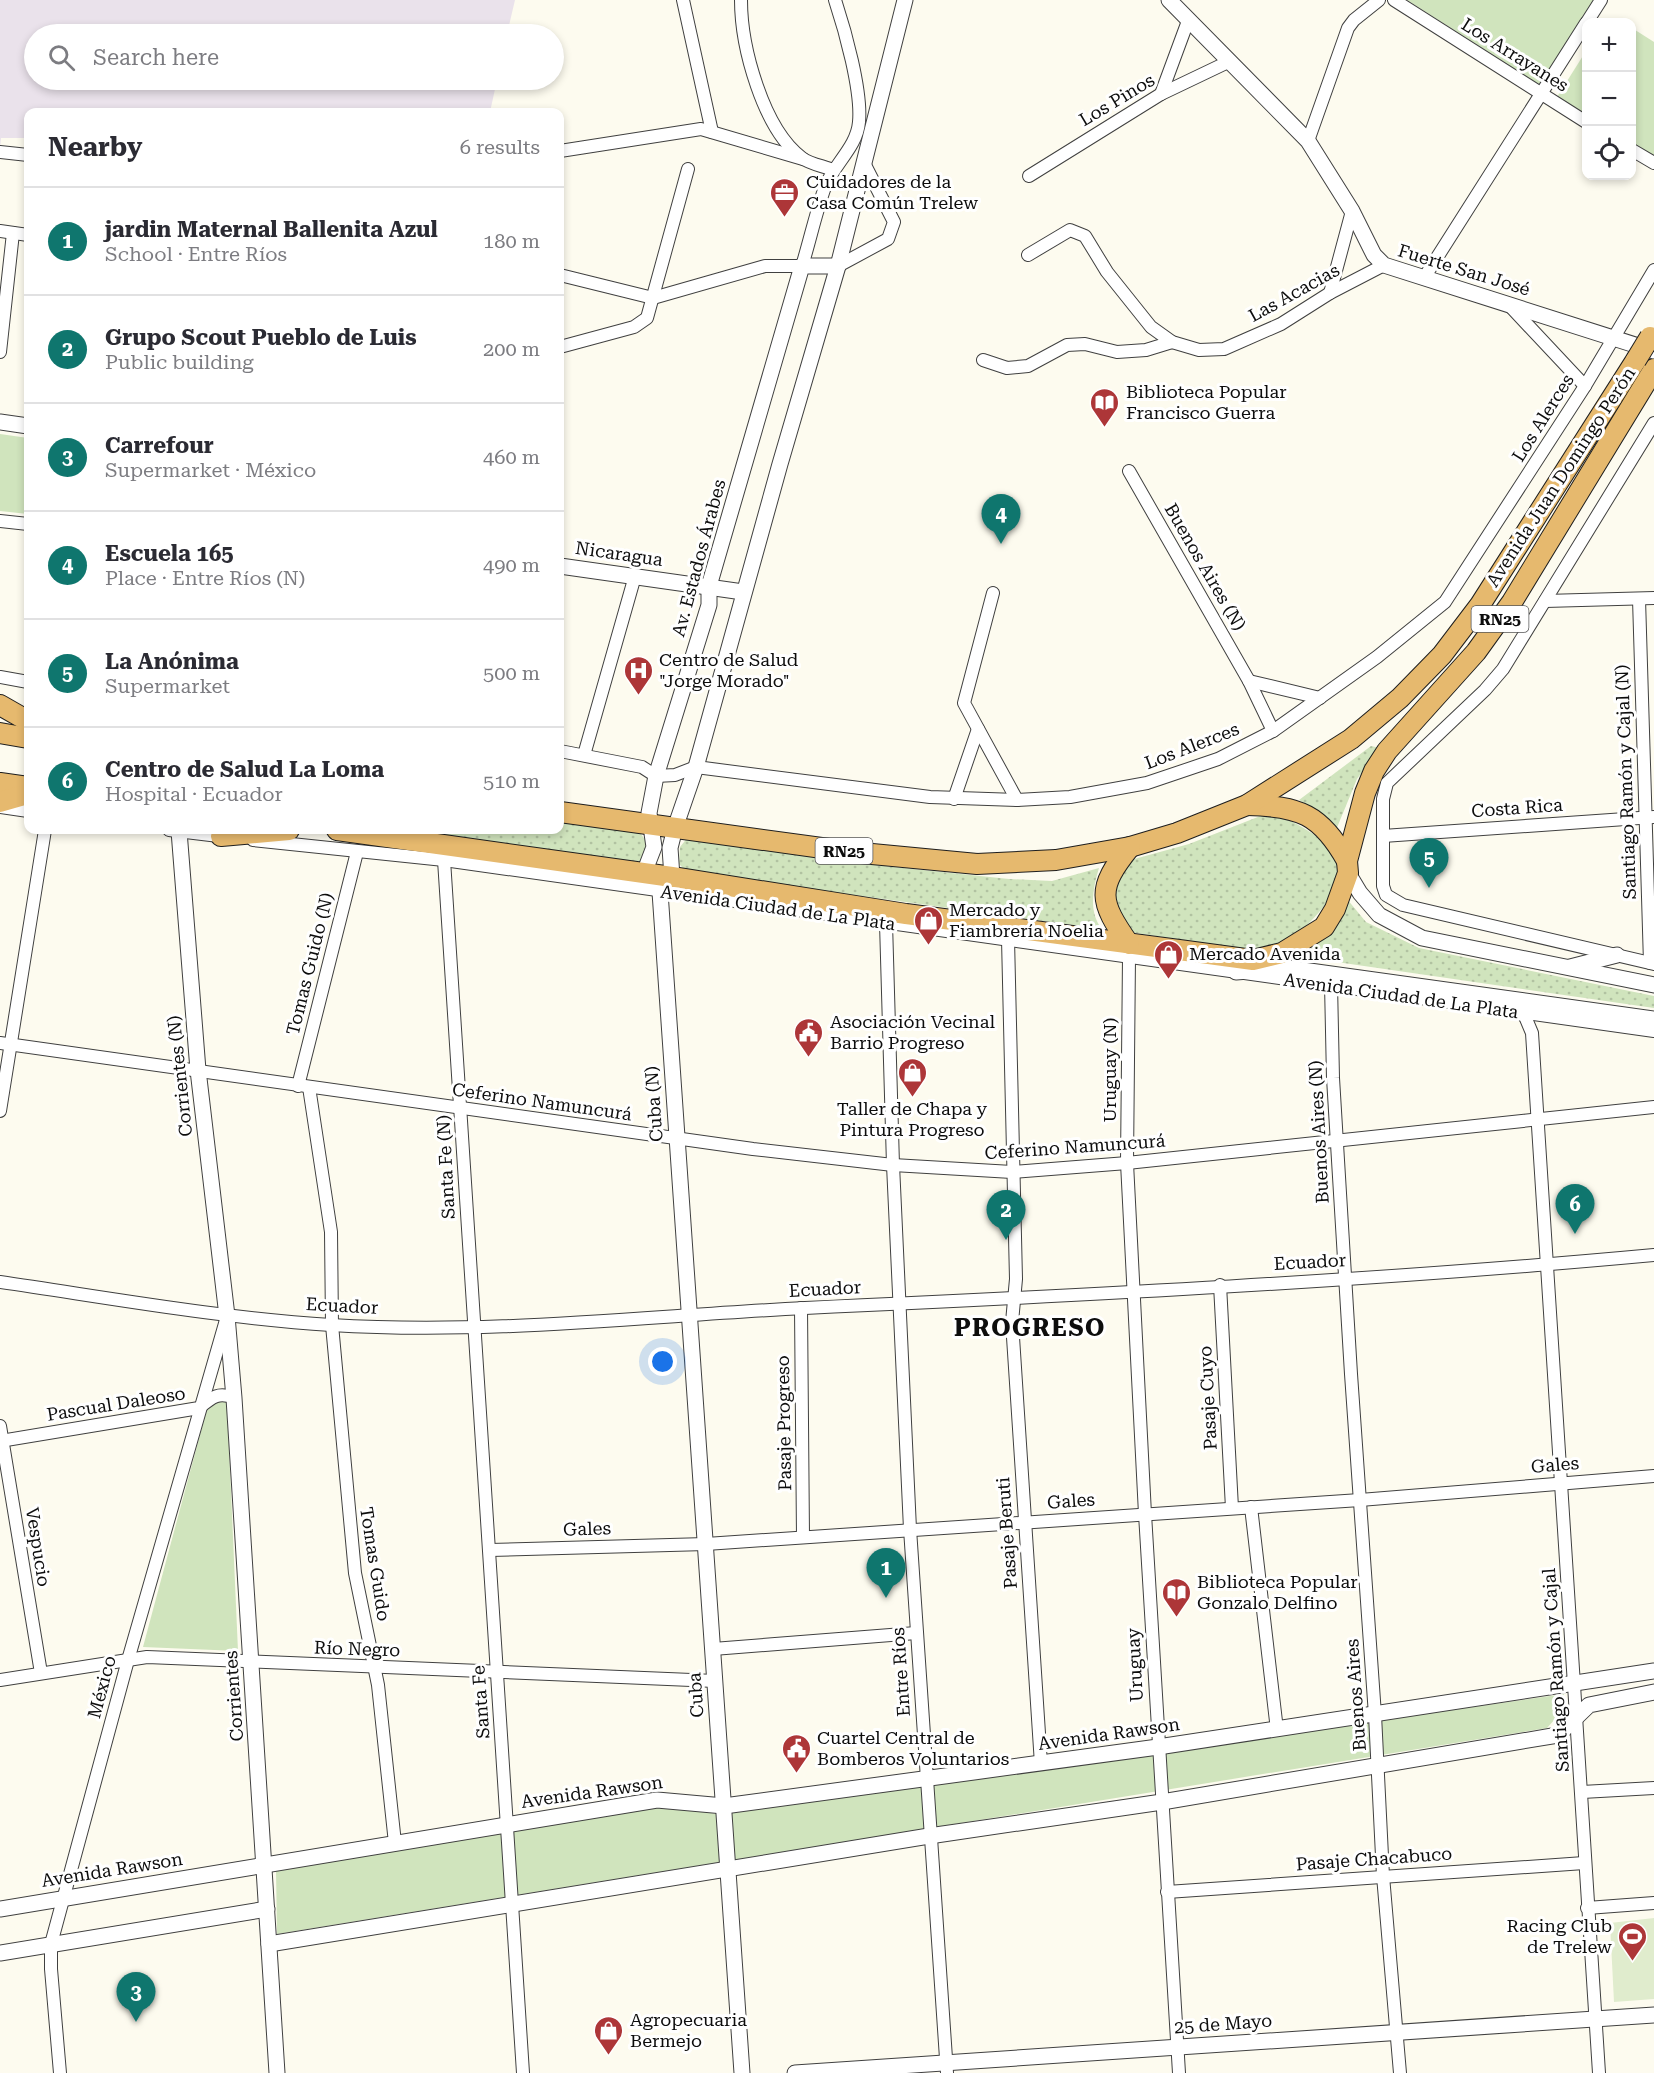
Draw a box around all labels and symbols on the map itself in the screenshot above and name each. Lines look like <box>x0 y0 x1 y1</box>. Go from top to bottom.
street label: Los Arrayanes <box>1458 13 1573 96</box>
street label: Los Pinos <box>1075 69 1158 130</box>
place label: Cuidadores de la Casa Común Trelew <box>806 171 978 213</box>
office icon: Cuidadores de la Casa Común Trelew <box>769 176 801 218</box>
street label: Fuerte San José <box>1396 239 1533 300</box>
street label: Las Acacias <box>1245 259 1343 326</box>
street label: Avenida Juan Domingo Perón <box>1482 363 1640 590</box>
street label: Los Alerces <box>1507 370 1578 465</box>
place label: Biblioteca Popular Francisco Guerra <box>1126 381 1287 423</box>
library icon: Biblioteca Popular Francisco Guerra <box>1089 386 1121 428</box>
street label: Av. Estados Árabes <box>667 477 730 639</box>
pin: 4 <box>982 494 1020 544</box>
street label: Buenos Aires (N) <box>1160 499 1250 634</box>
street label: Nicaragua <box>574 537 664 570</box>
road number: RN25 <box>1472 606 1528 632</box>
place label: Centro de Salud "Jorge Morado" <box>659 649 799 691</box>
hospital icon: Centro de Salud "Jorge Morado" <box>622 654 654 696</box>
street label: Santiago Ramón y Cajal (N) <box>1611 664 1640 900</box>
street label: Los Alerces <box>1142 718 1242 773</box>
street label: Costa Rica <box>1471 794 1564 821</box>
road number: RN25 <box>816 838 872 864</box>
pin: 5 <box>1410 838 1448 888</box>
street label: Avenida Ciudad de La Plata <box>659 881 897 934</box>
street label: Tomas Guido (N) <box>282 891 337 1037</box>
place label: Mercado y Fiambrería Noelia <box>949 899 1104 941</box>
shop icon: Mercado y Fiambrería Noelia <box>912 904 944 946</box>
shop icon: Mercado Avenida <box>1152 938 1184 980</box>
place label: Mercado Avenida <box>1189 943 1341 964</box>
street label: Avenida Ciudad de La Plata <box>1282 969 1520 1022</box>
place label: Asociación Vecinal Barrio Progreso <box>830 1011 995 1053</box>
street label: Corrientes (N) <box>163 1014 196 1138</box>
public building icon: Asociación Vecinal Barrio Progreso <box>793 1016 825 1058</box>
street label: Uruguay (N) <box>1099 1018 1120 1122</box>
shop icon: Taller de Chapa y Pintura Progreso <box>896 1056 928 1098</box>
street label: Buenos Aires (N) <box>1304 1060 1333 1204</box>
street label: Cuba (N) <box>640 1065 667 1143</box>
street label: Ceferino Namuncurá <box>451 1078 633 1125</box>
place label: Taller de Chapa y Pintura Progreso <box>837 1098 988 1140</box>
street label: Santa Fe (N) <box>432 1114 459 1220</box>
street label: Ceferino Namuncurá <box>984 1130 1166 1163</box>
pin: 6 <box>1556 1184 1594 1234</box>
pin: 2 <box>986 1190 1026 1240</box>
street label: Ecuador <box>1273 1249 1347 1274</box>
street label: Ecuador <box>788 1276 862 1301</box>
street label: Ecuador <box>305 1293 379 1318</box>
district label: PROGRESO <box>954 1314 1106 1342</box>
street label: Pasaje Cuyo <box>1194 1345 1221 1451</box>
your location <box>648 1347 677 1376</box>
street label: Pasaje Progreso <box>772 1355 795 1491</box>
street label: Pascual Daleoso <box>45 1382 187 1425</box>
street label: Gales <box>1530 1452 1580 1477</box>
street label: Pasaje Beruti <box>992 1476 1021 1590</box>
street label: Gales <box>1046 1488 1096 1513</box>
street label: Tomas Guido <box>356 1505 395 1622</box>
street label: Vespucio <box>22 1506 55 1588</box>
street label: Gales <box>563 1517 611 1540</box>
pin: 1 <box>866 1548 906 1598</box>
street label: Santiago Ramón y Cajal <box>1538 1567 1573 1773</box>
place label: Biblioteca Popular Gonzalo Delfino <box>1197 1571 1358 1613</box>
library icon: Biblioteca Popular Gonzalo Delfino <box>1160 1576 1192 1618</box>
street label: Entre Ríos <box>887 1627 914 1717</box>
street label: Uruguay <box>1122 1627 1147 1703</box>
street label: Río Negro <box>313 1636 401 1661</box>
street label: Buenos Aires <box>1341 1638 1370 1752</box>
street label: Corrientes <box>220 1650 247 1742</box>
street label: México <box>83 1653 120 1720</box>
street label: Santa Fe <box>467 1665 494 1739</box>
street label: Cuba <box>683 1671 708 1718</box>
street label: Avenida Rawson <box>1037 1713 1181 1754</box>
place label: Cuartel Central de Bomberos Voluntarios <box>817 1727 1009 1769</box>
public building icon: Cuartel Central de Bomberos Voluntarios <box>780 1732 812 1774</box>
street label: Avenida Rawson <box>520 1771 664 1812</box>
street label: Pasaje Chacabuco <box>1295 1843 1453 1874</box>
street label: Avenida Rawson <box>40 1848 184 1891</box>
place label: Racing Club de Trelew <box>1507 1915 1612 1957</box>
sports icon: Racing Club de Trelew <box>1617 1920 1649 1962</box>
pin: 3 <box>116 1972 156 2022</box>
place label: Agropecuaria Bermejo <box>630 2009 747 2051</box>
street label: 25 de Mayo <box>1173 2010 1273 2037</box>
shop icon: Agropecuaria Bermejo <box>593 2014 625 2056</box>

